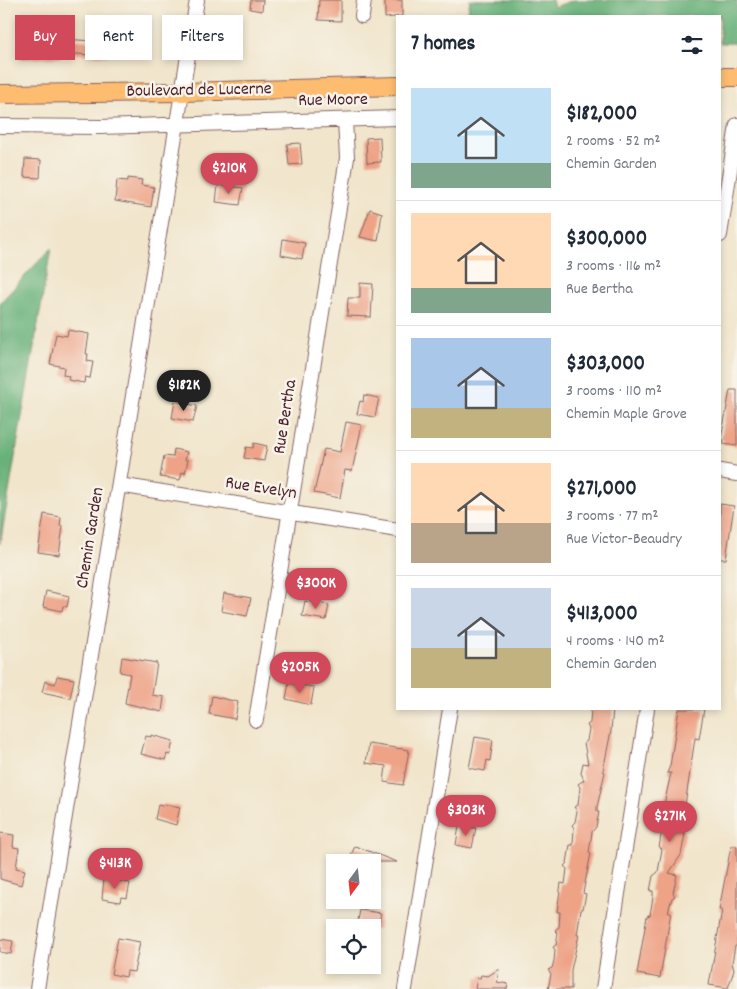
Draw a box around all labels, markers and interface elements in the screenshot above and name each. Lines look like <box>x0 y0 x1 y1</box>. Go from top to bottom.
chip: Buy <box>15 15 75 60</box>
chip: Rent <box>85 15 152 60</box>
chip: Filters <box>162 15 243 60</box>
text: 7 homes <box>411 30 475 60</box>
icon: filters <box>678 31 706 59</box>
street label: Boulevard de Lucerne <box>126 77 272 105</box>
street label: Rue Moore <box>298 88 368 114</box>
text: $182,000 <box>566 100 637 130</box>
icon: home <box>451 108 511 168</box>
text: 2 rooms · 52 m² <box>566 130 660 153</box>
pin: $210K <box>194 152 264 195</box>
text: Chemin Garden <box>566 153 657 176</box>
text: $210K <box>212 157 246 180</box>
text: $300,000 <box>566 225 647 255</box>
icon: home <box>451 233 511 293</box>
text: 3 rooms · 116 m² <box>566 255 661 278</box>
text: Rue Bertha <box>566 278 633 301</box>
text: $303,000 <box>566 350 645 380</box>
icon: home <box>451 358 511 418</box>
pin: $182K <box>149 370 219 412</box>
text: $182K <box>168 374 200 397</box>
street label: Rue Bertha <box>268 377 304 456</box>
text: 3 rooms · 110 m² <box>566 380 662 403</box>
text: Chemin Maple Grove <box>566 403 687 426</box>
street label: Rue Evelyn <box>223 471 299 507</box>
text: $271,000 <box>566 475 637 505</box>
icon: home <box>451 483 511 543</box>
street label: Chemin Garden <box>71 486 111 590</box>
text: 3 rooms · 77 m² <box>566 505 658 528</box>
text: Rue Victor-Beaudry <box>566 528 682 551</box>
pin: $300K <box>281 568 351 610</box>
text: $300K <box>296 572 336 595</box>
text: $413,000 <box>566 600 638 630</box>
icon: home <box>451 608 511 668</box>
text: 4 rooms · 140 m² <box>566 630 665 653</box>
pin: $205K <box>265 652 335 694</box>
text: Chemin Garden <box>566 653 657 676</box>
text: $205K <box>281 656 319 679</box>
pin: $303K <box>431 794 501 837</box>
text: $303K <box>447 799 485 822</box>
pin: $271K <box>635 800 705 843</box>
text: $271K <box>654 805 686 828</box>
pin: $413K <box>80 848 150 890</box>
text: $413K <box>99 852 131 875</box>
north arrow <box>326 854 381 909</box>
map controls <box>326 854 381 974</box>
button: locate <box>326 919 381 974</box>

